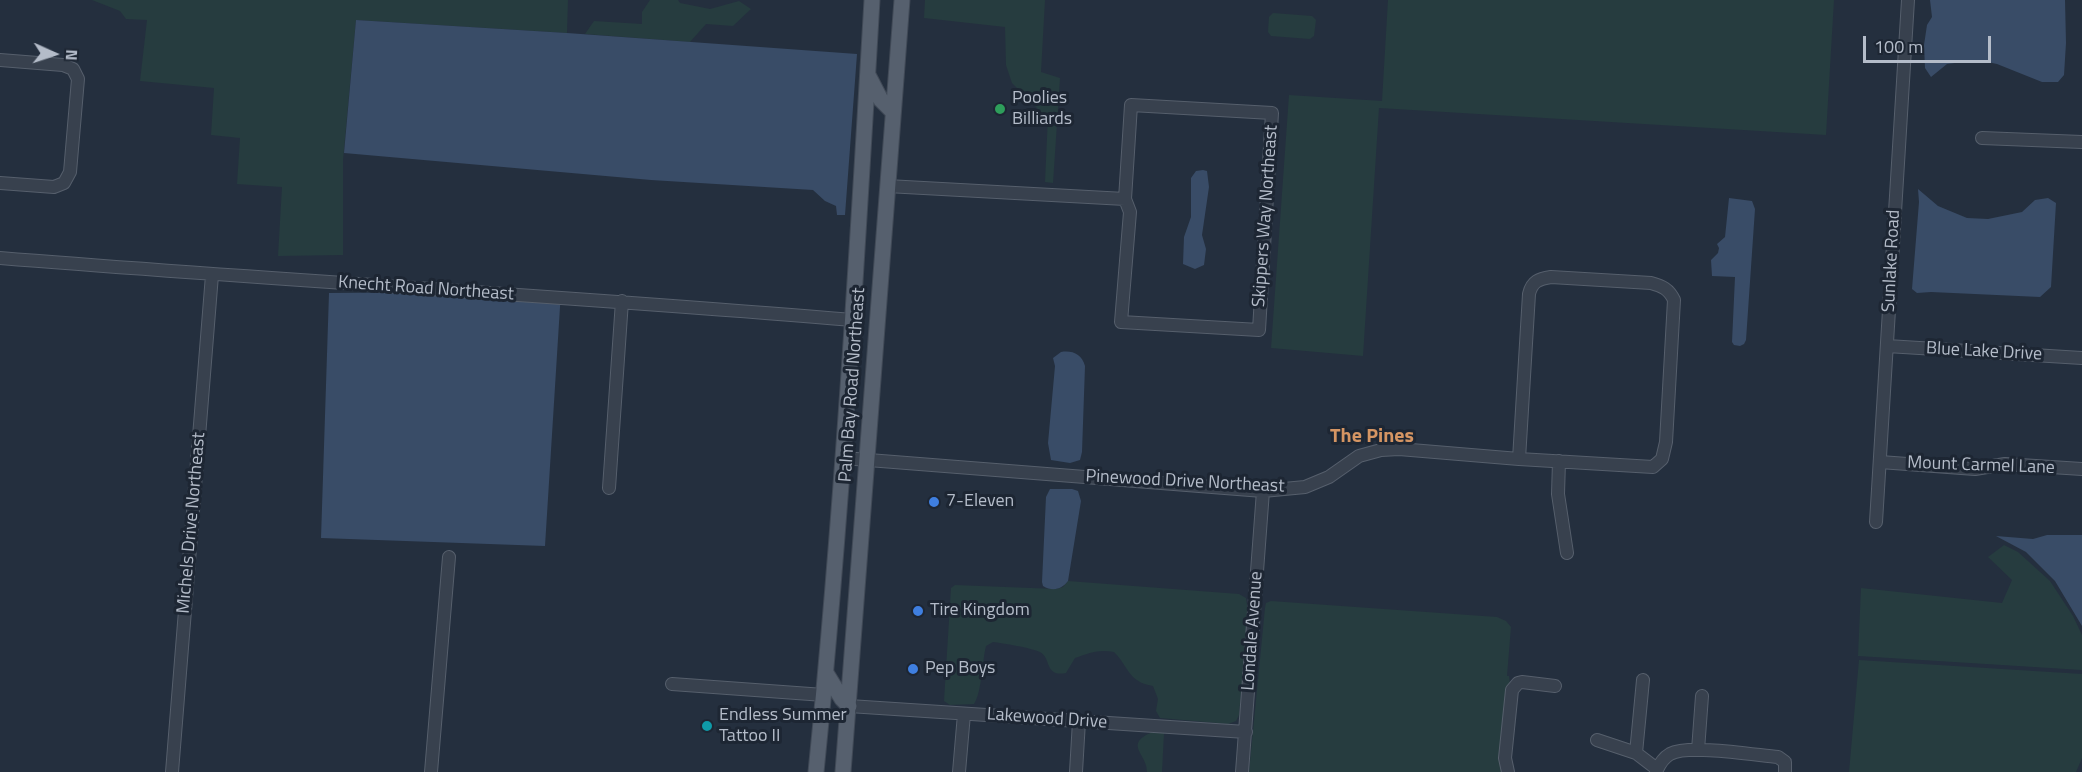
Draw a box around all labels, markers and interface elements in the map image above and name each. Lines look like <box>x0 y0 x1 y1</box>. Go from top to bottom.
north arrow <box>24 24 84 84</box>
scale bar <box>1866 24 1994 62</box>
text: 100 m <box>1874 33 1923 60</box>
text: N <box>60 49 84 61</box>
place label: Poolies Billiards <box>1012 88 1072 130</box>
marker: Poolies Billiards <box>993 102 1007 116</box>
street label: Skippers Way Northeast <box>1249 124 1283 308</box>
street label: Sunlake Road <box>1879 209 1905 313</box>
street label: Knecht Road Northeast <box>337 272 515 306</box>
street label: Palm Bay Road Northeast <box>835 287 871 483</box>
street label: Blue Lake Drive <box>1925 338 2043 366</box>
district label: The Pines <box>1330 425 1414 449</box>
street label: Michels Drive Northeast <box>173 431 211 615</box>
street label: Mount Carmel Lane <box>1907 453 2055 479</box>
street label: Pinewood Drive Northeast <box>1085 466 1285 498</box>
place label: 7-Eleven <box>946 491 1014 513</box>
marker: 7-Eleven <box>927 495 941 509</box>
street label: Londale Avenue <box>1238 571 1268 691</box>
place label: Tire Kingdom <box>930 600 1030 622</box>
marker: Tire Kingdom <box>911 604 925 618</box>
place label: Pep Boys <box>925 658 995 680</box>
marker: Pep Boys <box>906 662 920 676</box>
street label: Lakewood Drive <box>986 704 1108 734</box>
place label: Endless Summer Tattoo II <box>719 705 847 748</box>
marker: Endless Summer Tattoo II <box>700 719 714 733</box>

